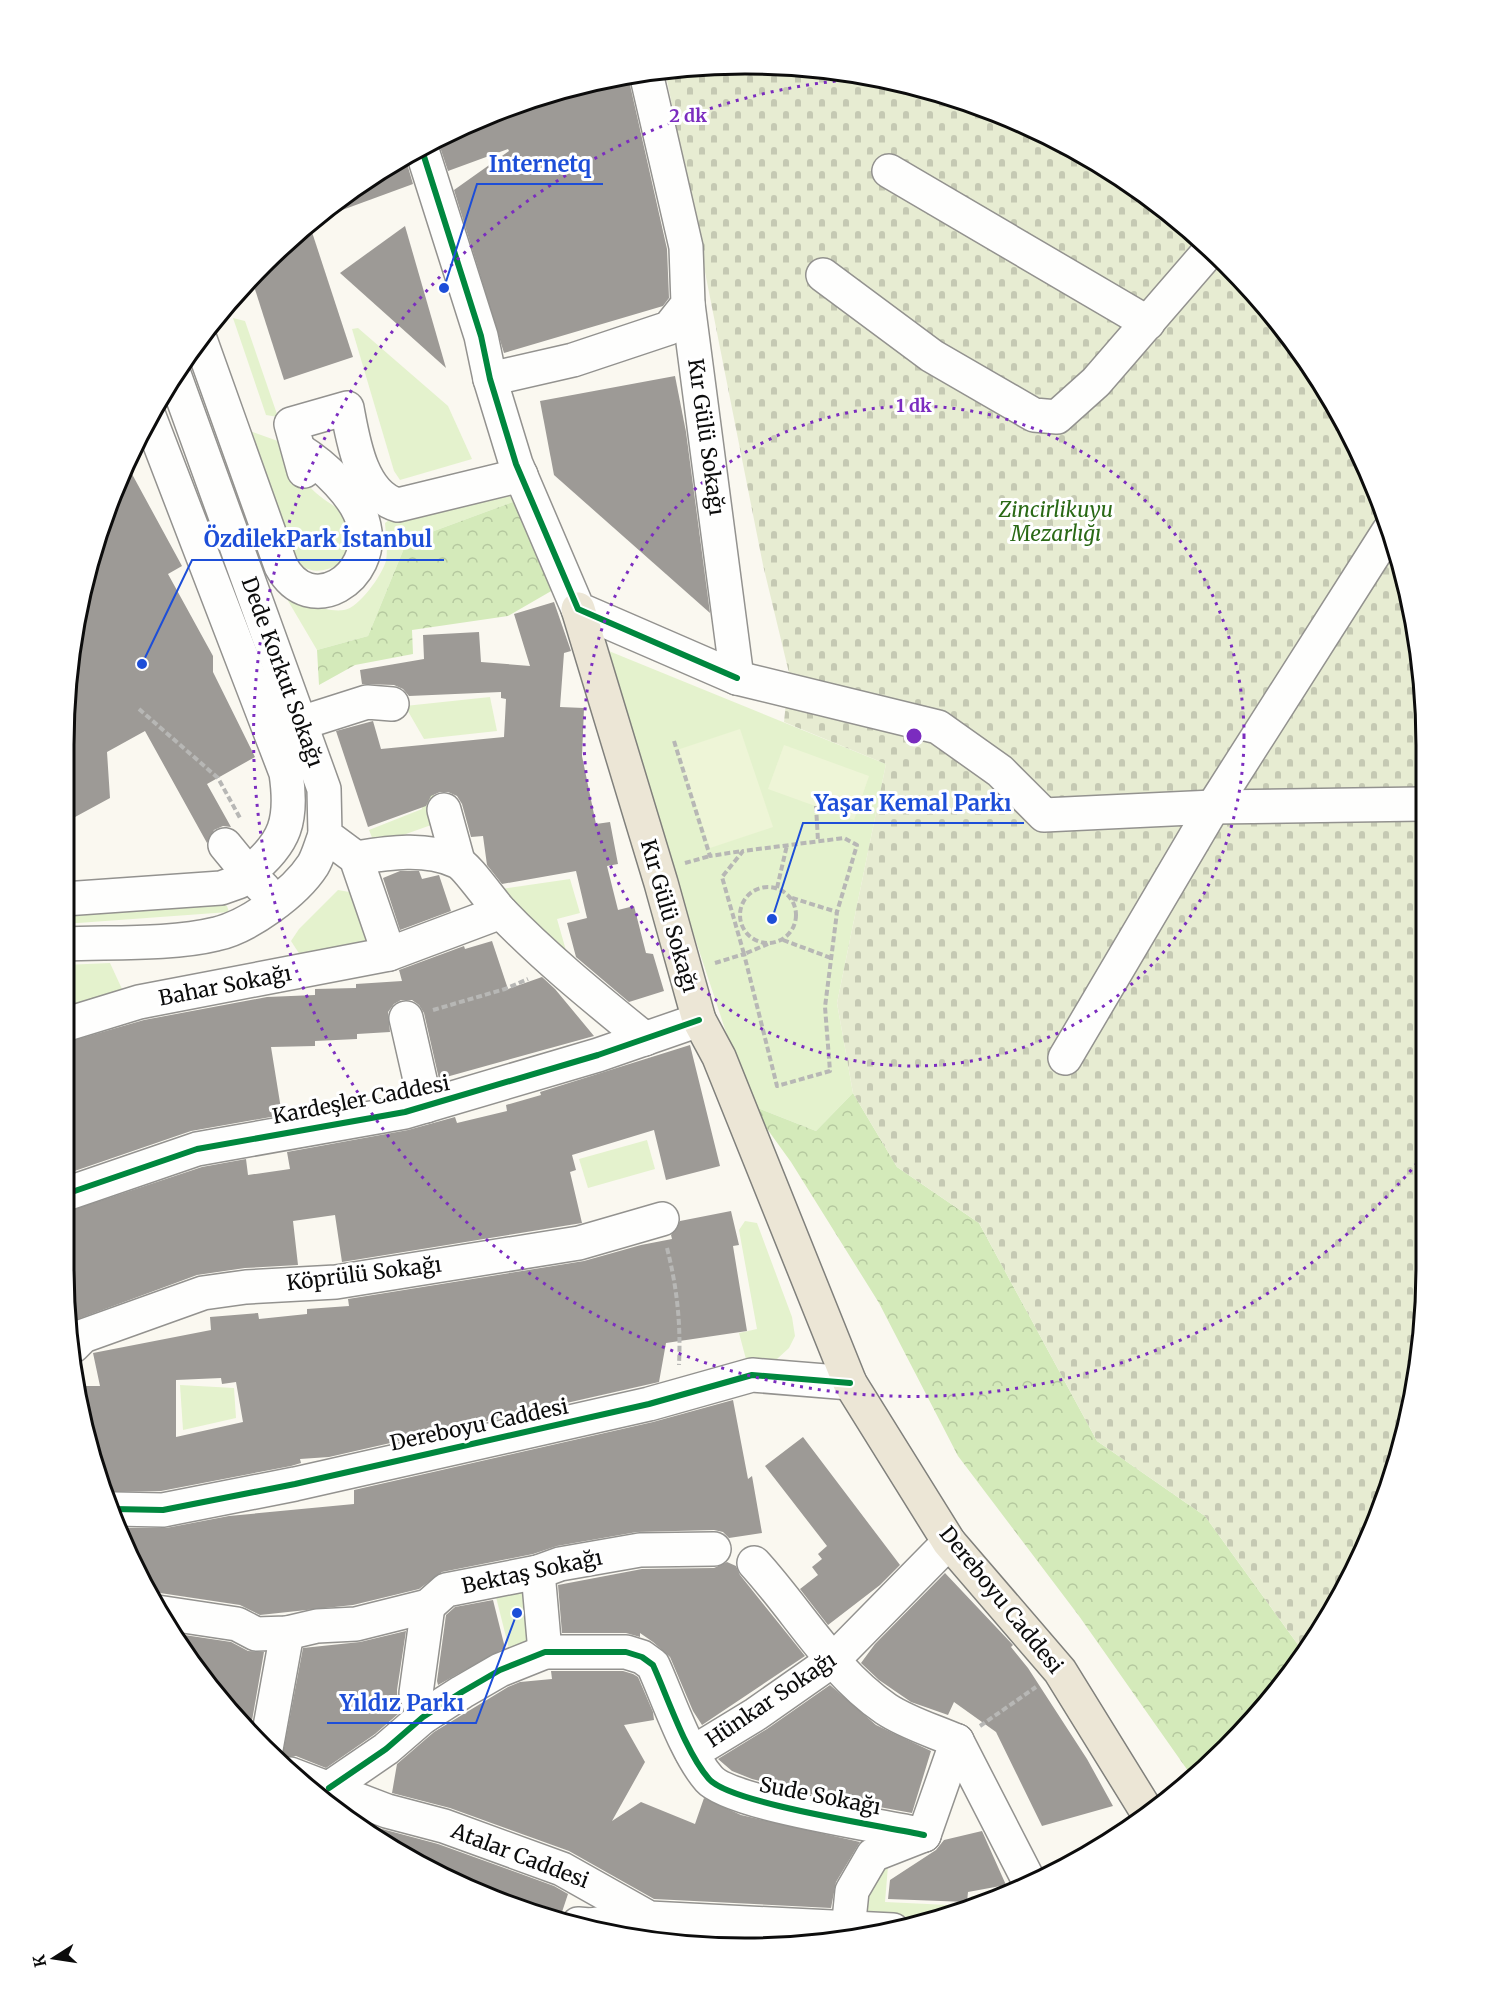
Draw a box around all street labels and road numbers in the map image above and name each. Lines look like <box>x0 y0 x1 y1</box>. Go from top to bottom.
street label: Kır Gülü Sokağı <box>682 357 731 517</box>
street label: Dede Korkut Sokağı <box>236 573 329 771</box>
street label: Kır Gülü Sokağı <box>635 836 704 996</box>
street label: Bahar Sokağı <box>156 959 294 1012</box>
street label: Kardeşler Caddesi <box>270 1069 452 1130</box>
street label: Köprülü Sokağı <box>285 1251 443 1296</box>
street label: Dereboyu Caddesi <box>387 1392 571 1457</box>
street label: Dereboyu Caddesi <box>934 1521 1069 1679</box>
street label: Bektaş Sokağı <box>459 1543 605 1600</box>
street label: Hünkar Sokağı <box>700 1646 841 1753</box>
street label: Sude Sokağı <box>757 1771 883 1821</box>
street label: Atalar Caddesi <box>447 1817 593 1894</box>

